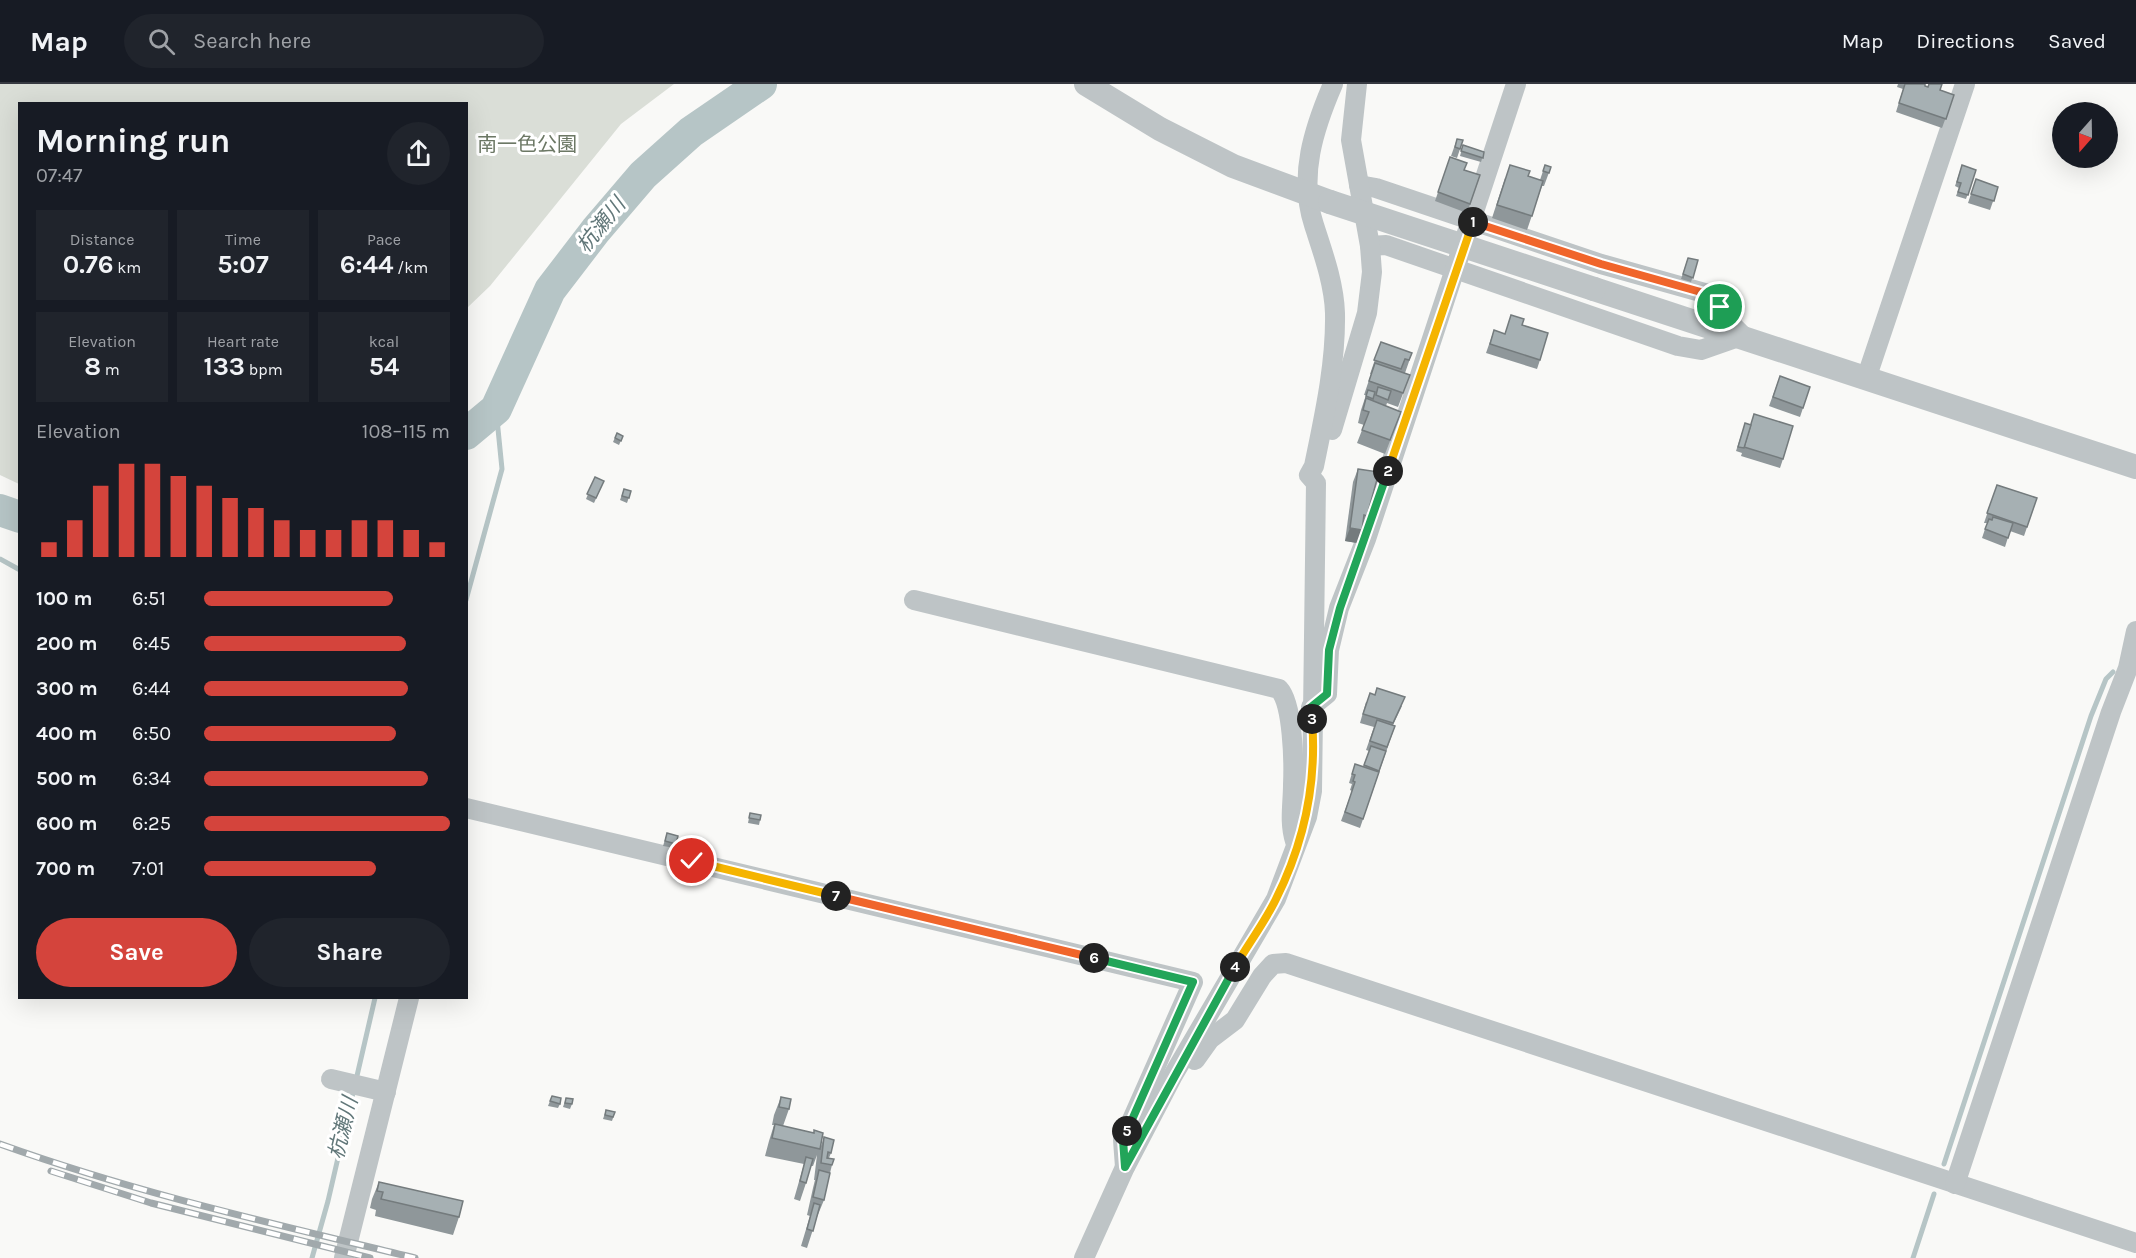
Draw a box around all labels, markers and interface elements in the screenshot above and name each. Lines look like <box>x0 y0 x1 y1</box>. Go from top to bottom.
search box <box>124 14 544 68</box>
text: Map <box>30 25 88 58</box>
icon: search <box>145 25 178 58</box>
text: Search here <box>193 28 311 54</box>
text: Map <box>1842 29 1883 53</box>
text: Directions <box>1916 29 2015 53</box>
text: Saved <box>2048 29 2106 53</box>
north arrow <box>2052 102 2118 168</box>
map controls <box>2052 102 2118 168</box>
text: Morning run <box>36 122 230 160</box>
button: share <box>387 122 450 185</box>
park label: 南一色公園 <box>477 133 577 156</box>
text: 07:47 <box>36 164 82 187</box>
water label: 杭瀬川 <box>572 191 631 257</box>
pin: 1 <box>1458 207 1488 237</box>
text: 1 <box>1470 212 1476 231</box>
text: Distance <box>70 230 134 249</box>
text: Time <box>225 230 261 249</box>
text: Pace <box>367 230 401 249</box>
text: 0.76 <box>63 249 113 280</box>
text: 5:07 <box>217 249 269 280</box>
text: 6:44 <box>340 249 394 280</box>
text: km <box>113 258 141 277</box>
text: /km <box>394 258 428 277</box>
pin <box>1694 281 1745 332</box>
icon: arrive <box>1703 290 1736 323</box>
text: Elevation <box>68 332 136 351</box>
text: Heart rate <box>207 332 279 351</box>
text: kcal <box>369 332 399 351</box>
text: 8 <box>84 351 101 382</box>
text: 133 <box>203 351 245 382</box>
text: 54 <box>369 351 399 382</box>
text: m <box>101 360 120 379</box>
text: bpm <box>245 360 283 379</box>
text: Elevation <box>36 420 121 443</box>
text: 108–115 m <box>362 420 450 443</box>
pin: 2 <box>1373 456 1403 486</box>
text: 2 <box>1383 461 1393 480</box>
text: 100 m <box>36 587 92 610</box>
text: 6:51 <box>132 587 166 610</box>
text: 200 m <box>36 632 97 655</box>
text: 6:45 <box>132 632 171 655</box>
text: 300 m <box>36 677 98 700</box>
text: 6:44 <box>132 677 170 700</box>
pin: 3 <box>1297 704 1327 734</box>
text: 3 <box>1307 709 1317 728</box>
text: 400 m <box>36 722 97 745</box>
text: 6:50 <box>132 722 171 745</box>
text: 500 m <box>36 767 97 790</box>
text: 6:34 <box>132 767 171 790</box>
text: 600 m <box>36 812 97 835</box>
text: 6:25 <box>132 812 171 835</box>
pin <box>666 835 717 886</box>
icon: check <box>675 844 708 877</box>
text: 700 m <box>36 857 95 880</box>
text: 7:01 <box>132 857 164 880</box>
pin: 7 <box>821 881 851 911</box>
text: 7 <box>832 886 840 905</box>
button: Save <box>36 918 237 987</box>
button: Share <box>249 918 450 987</box>
pin: 6 <box>1079 943 1109 973</box>
text: 6 <box>1089 948 1099 967</box>
pin: 4 <box>1220 952 1250 982</box>
text: 4 <box>1230 957 1240 976</box>
water label: 杭瀬川 <box>324 1093 363 1161</box>
pin: 5 <box>1112 1116 1142 1146</box>
text: 5 <box>1122 1121 1132 1140</box>

